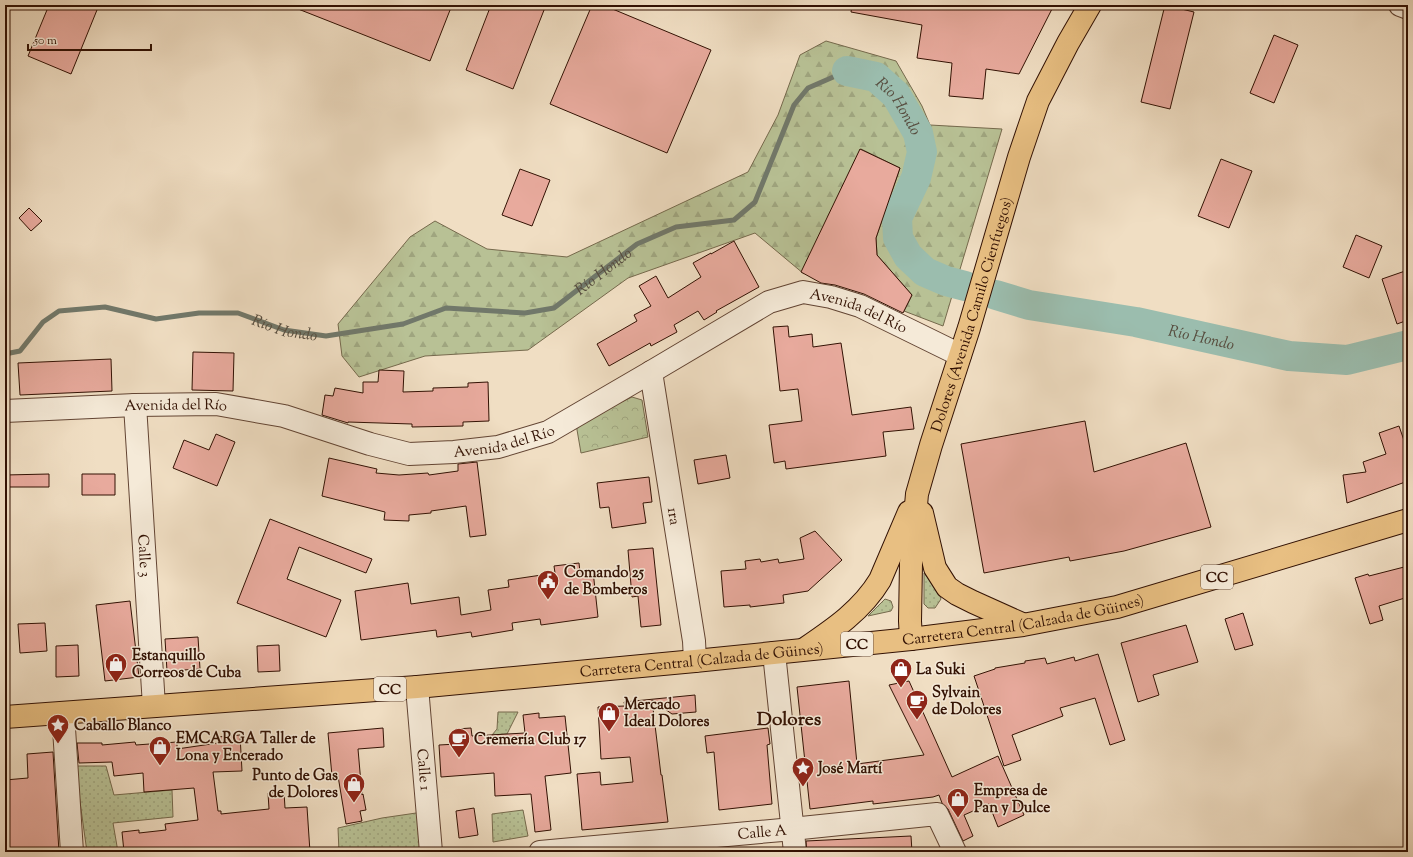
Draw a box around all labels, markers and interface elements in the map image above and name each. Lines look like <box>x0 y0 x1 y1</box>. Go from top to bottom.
scale bar <box>28 26 151 52</box>
text: 50 m <box>33 32 57 50</box>
water label: Río Hondo <box>870 73 926 140</box>
street label: Dolores (Avenida Camilo Cienfuegos) <box>927 195 1019 435</box>
water label: Río Hondo <box>571 243 638 302</box>
street label: Avenida del Río <box>808 284 910 339</box>
water label: Río Hondo <box>248 310 319 349</box>
water label: Río Hondo <box>1166 321 1236 358</box>
street label: Avenida del Río <box>124 395 229 418</box>
street label: Avenida del Río <box>452 421 559 464</box>
street label: 1ra <box>661 506 684 527</box>
street label: Calle 3 <box>131 534 155 578</box>
place label: Comando 25 de Bomberos <box>564 563 647 601</box>
road number: CC <box>1201 565 1233 589</box>
public building icon: Comando 25 de Bomberos <box>535 568 561 601</box>
street label: Carretera Central (Calzada de Güines) <box>901 591 1147 652</box>
road number: CC <box>841 632 873 656</box>
street label: Carretera Central (Calzada de Güines) <box>579 639 825 684</box>
place label: Estanquillo Correos de Cuba <box>132 646 241 684</box>
shop icon: Estanquillo Correos de Cuba <box>103 651 129 684</box>
shop icon: La Suki <box>888 656 914 689</box>
place label: La Suki <box>916 660 966 681</box>
road number: CC <box>374 677 406 701</box>
place label: Sylvain de Dolores <box>932 683 1001 721</box>
cafe icon: Sylvain de Dolores <box>904 688 930 721</box>
place label: Mercado Ideal Dolores <box>624 695 709 733</box>
shop icon: Mercado Ideal Dolores <box>596 700 622 733</box>
district label: Dolores <box>757 707 822 734</box>
place icon: Caballo Blanco <box>45 712 71 745</box>
place label: Caballo Blanco <box>74 716 172 737</box>
cafe icon: Cremería Club 17 <box>446 726 472 759</box>
place label: EMCARGA Taller de Lona y Encerado <box>176 729 316 767</box>
place label: Cremería Club 17 <box>474 730 587 751</box>
shop icon: EMCARGA Taller de Lona y Encerado <box>147 734 173 767</box>
street label: Calle 1 <box>410 748 435 792</box>
place icon: José Martí <box>790 755 816 788</box>
place label: José Martí <box>817 759 883 780</box>
place label: Punto de Gas de Dolores <box>252 766 338 804</box>
shop icon: Punto de Gas de Dolores <box>341 771 367 804</box>
place label: Empresa de Pan y Dulce <box>974 781 1050 819</box>
shop icon: Empresa de Pan y Dulce <box>945 786 971 819</box>
street label: Calle A <box>737 821 788 846</box>

